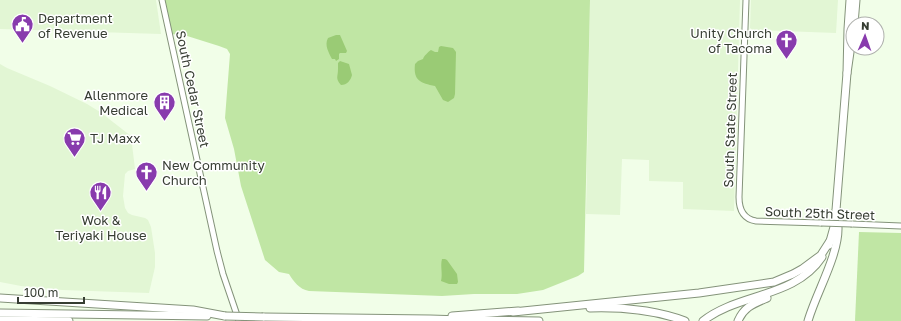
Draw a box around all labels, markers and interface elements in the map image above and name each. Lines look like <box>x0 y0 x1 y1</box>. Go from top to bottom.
place label: Department of Revenue <box>38 10 113 41</box>
public building icon: Department of Revenue <box>10 12 36 45</box>
north arrow <box>845 16 885 56</box>
text: N <box>861 19 870 32</box>
place label: Unity Church of Tacoma <box>690 25 772 56</box>
church icon: Unity Church of Tacoma <box>774 27 800 60</box>
street label: South Cedar Street <box>173 29 213 149</box>
street label: South State Street <box>720 72 740 188</box>
place label: Allenmore Medical <box>84 87 148 118</box>
building icon: Allenmore Medical <box>151 89 177 122</box>
supermarket icon: TJ Maxx <box>61 125 87 158</box>
place label: TJ Maxx <box>90 130 140 146</box>
place label: New Community Church <box>162 157 266 188</box>
church icon: New Community Church <box>133 159 159 192</box>
restaurant icon: Wok & Teriyaki House <box>88 179 114 212</box>
street label: South 25th Street <box>765 203 875 223</box>
place label: Wok & Teriyaki House <box>55 212 147 243</box>
scale bar <box>18 279 84 305</box>
text: 100 m <box>24 285 58 300</box>

